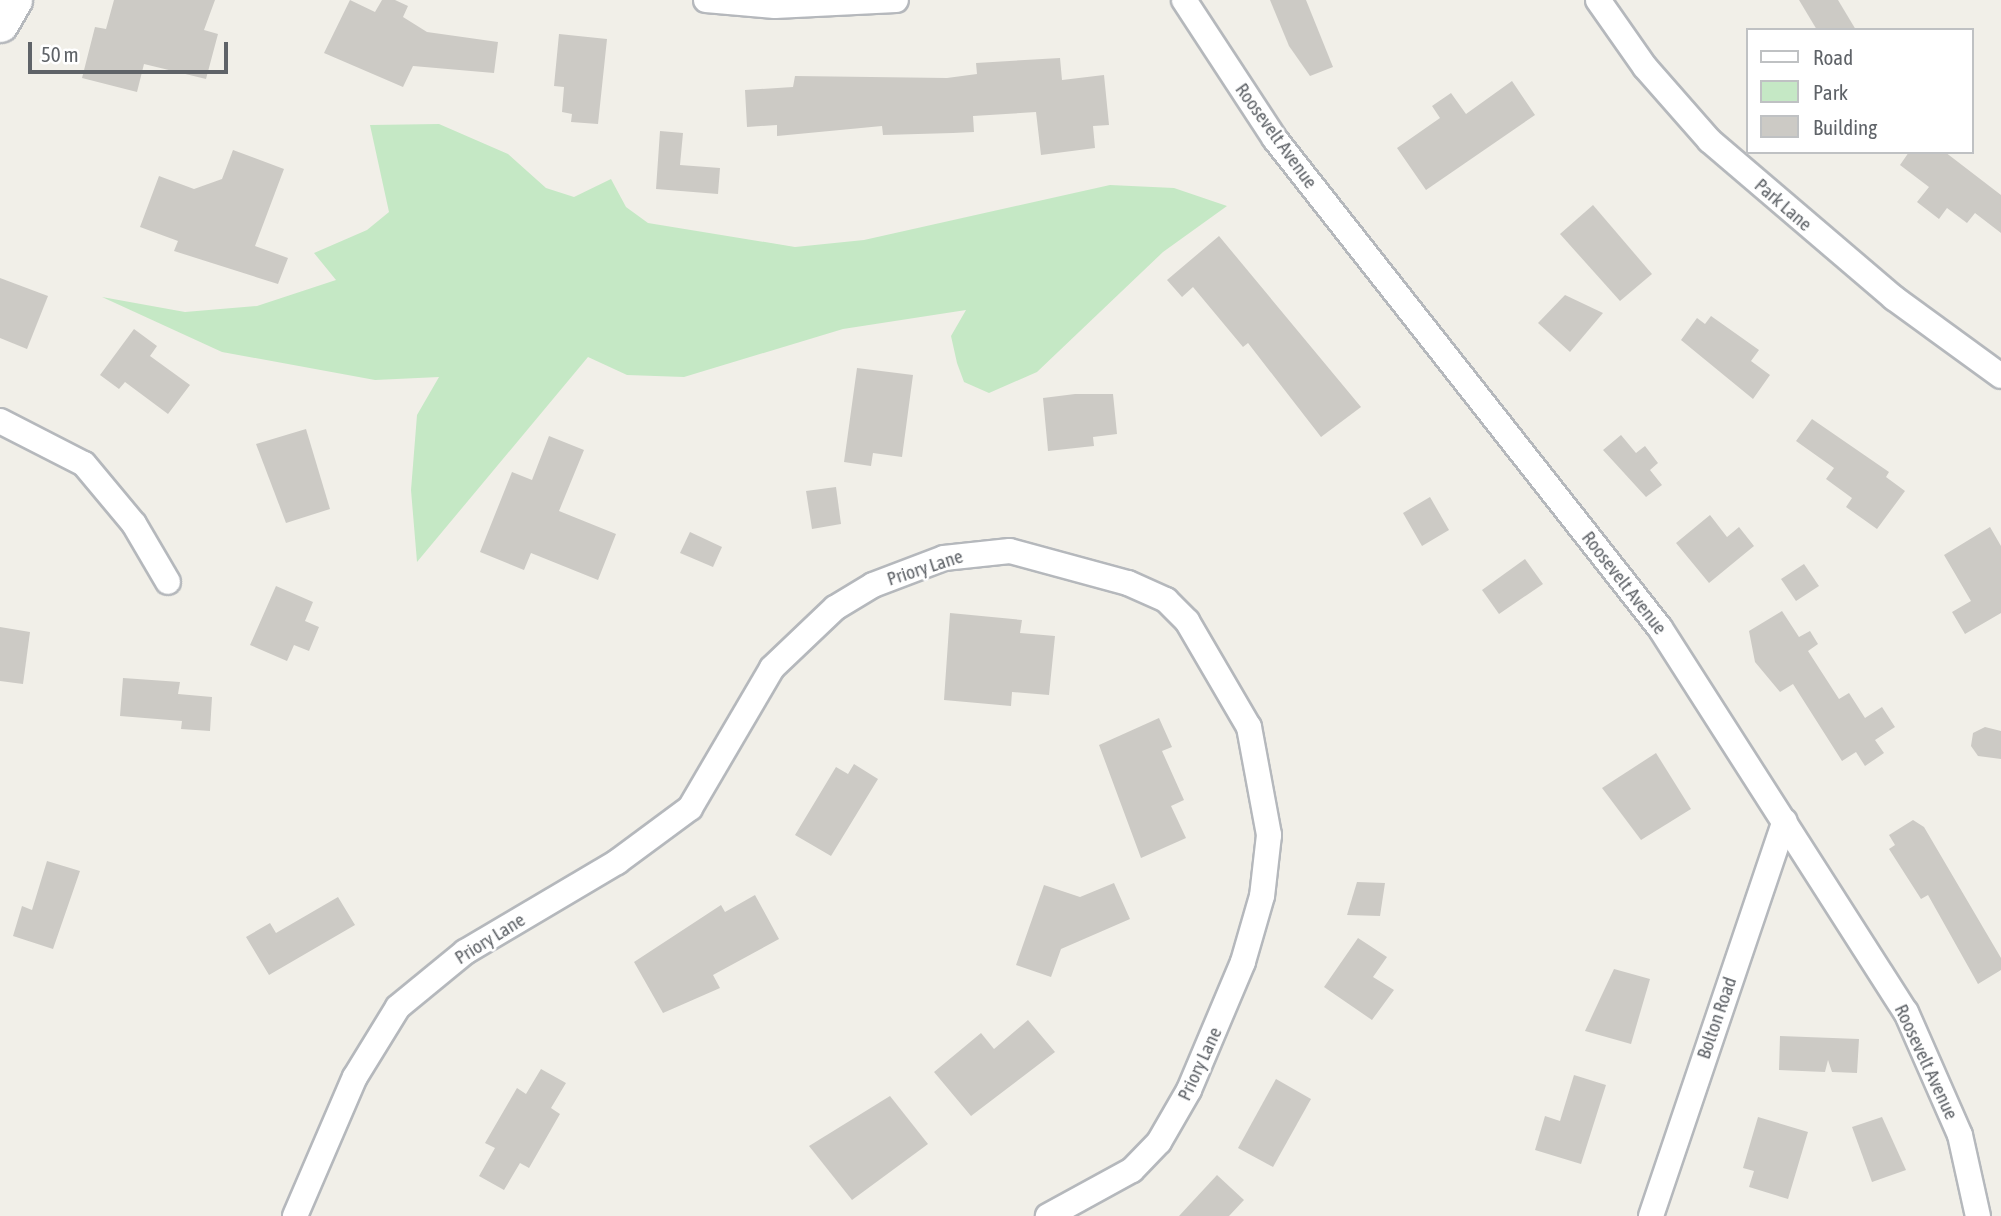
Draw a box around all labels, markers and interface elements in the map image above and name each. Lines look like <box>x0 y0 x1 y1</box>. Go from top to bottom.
scale bar <box>32 28 231 72</box>
legend <box>1745 28 1973 154</box>
text: 50 m <box>41 42 79 66</box>
text: Road <box>1813 45 1853 69</box>
street label: Roosevelt Avenue <box>1230 79 1322 193</box>
text: Park <box>1813 80 1848 104</box>
text: Building <box>1813 115 1877 139</box>
street label: Park Lane <box>1750 174 1816 236</box>
street label: Roosevelt Avenue <box>1577 527 1671 639</box>
street label: Priory Lane <box>884 545 966 591</box>
street label: Priory Lane <box>451 909 529 969</box>
street label: Bolton Road <box>1692 974 1742 1062</box>
street label: Roosevelt Avenue <box>1889 1001 1963 1123</box>
street label: Priory Lane <box>1173 1024 1227 1104</box>

